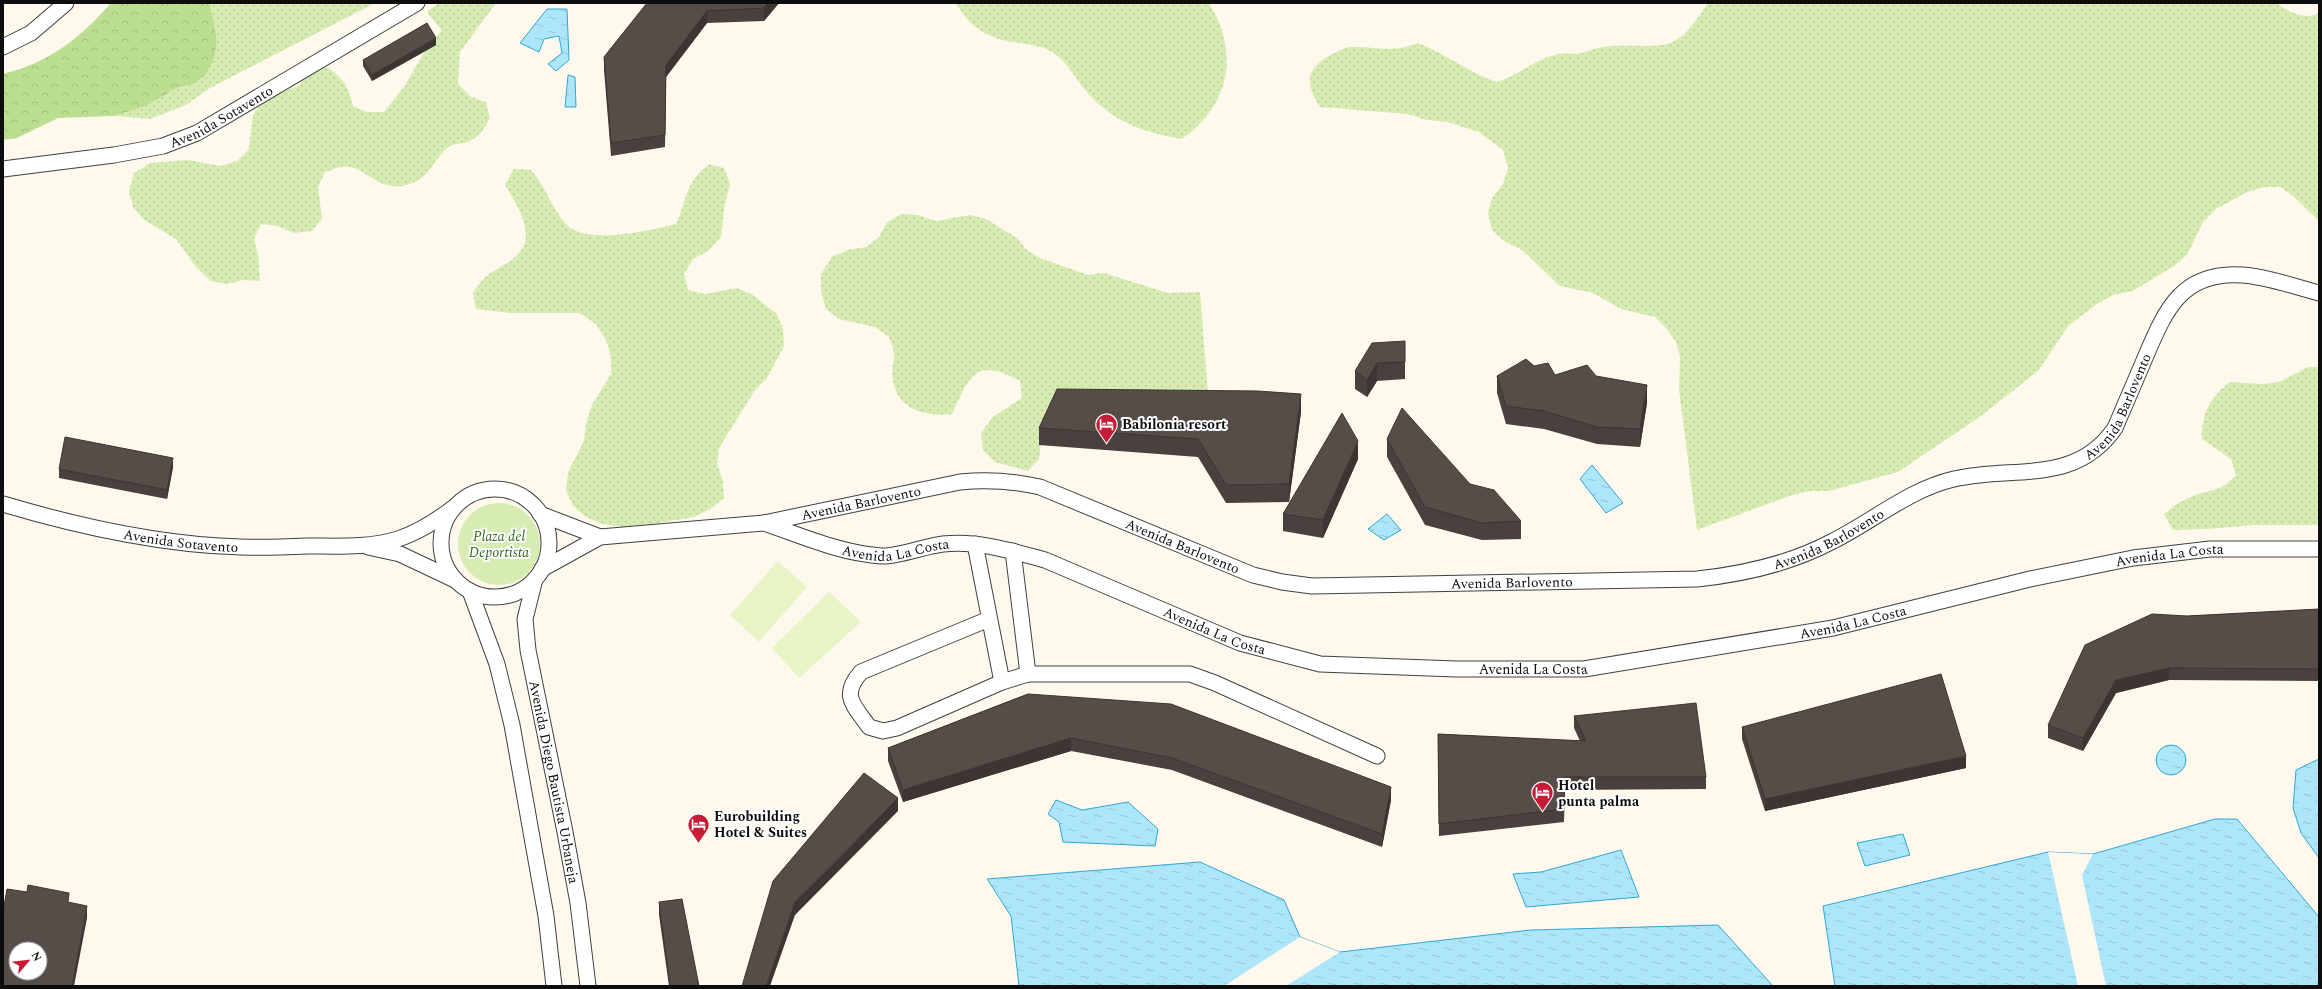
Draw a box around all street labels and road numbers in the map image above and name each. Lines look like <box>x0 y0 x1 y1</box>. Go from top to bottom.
street label: Avenida Sotavento <box>167 80 277 154</box>
street label: Avenida Barlovento <box>2080 350 2157 466</box>
street label: Avenida Barlovento <box>799 480 923 526</box>
street label: Avenida Barlovento <box>1771 503 1888 575</box>
street label: Avenida Barlovento <box>1122 513 1243 579</box>
street label: Avenida Sotavento <box>122 524 239 558</box>
street label: Avenida La Costa <box>840 533 950 567</box>
street label: Avenida La Costa <box>2114 539 2224 572</box>
street label: Avenida Barlovento <box>1451 571 1573 594</box>
street label: Avenida La Costa <box>1798 600 1909 644</box>
street label: Avenida La Costa <box>1160 601 1268 660</box>
street label: Avenida La Costa <box>1479 659 1589 680</box>
street label: Avenida Diego Bautista Urbaneja <box>523 679 584 886</box>

